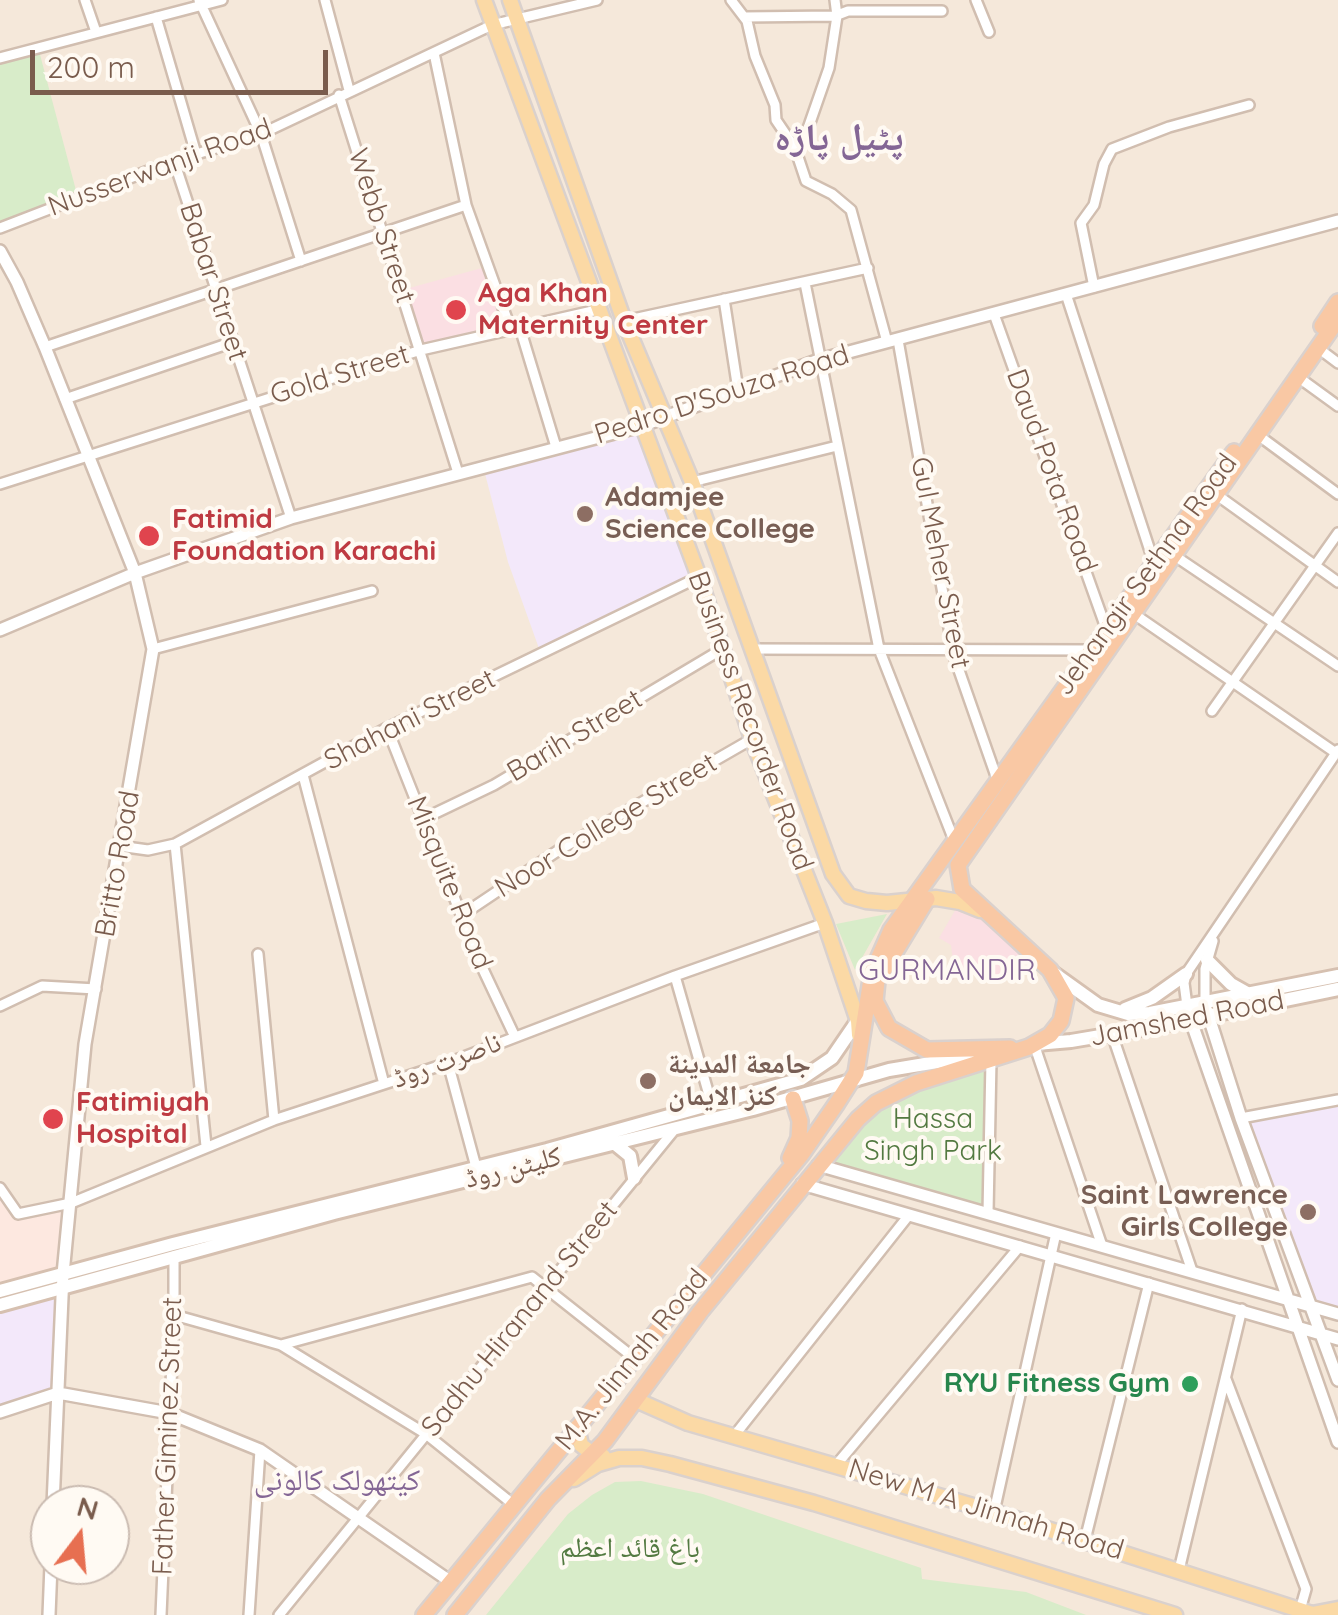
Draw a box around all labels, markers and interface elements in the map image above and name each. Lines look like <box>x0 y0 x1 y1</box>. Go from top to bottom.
scale bar <box>35 30 332 92</box>
text: 200 m <box>47 48 135 86</box>
street label: Nusserwanji Road <box>44 112 276 224</box>
district label: پٹیل پاڑہ <box>775 116 903 162</box>
street label: Webb Street <box>340 144 422 308</box>
street label: Babar Street <box>172 199 254 365</box>
place label: Aga Khan Maternity Center <box>478 277 708 343</box>
marker: Aga Khan Maternity Center <box>443 297 469 323</box>
street label: Gold Street <box>266 338 414 412</box>
street label: Pedro D'Souza Road <box>591 338 853 452</box>
street label: Daud Pota Road <box>999 365 1103 577</box>
street label: Jehangir Sethna Road <box>1047 448 1245 702</box>
street label: Gul Meher Street <box>903 454 977 672</box>
place label: Adamjee Science College <box>605 481 815 547</box>
place label: Fatimid Foundation Karachi <box>172 503 436 569</box>
marker: Adamjee Science College <box>574 503 596 525</box>
marker: Fatimid Foundation Karachi <box>136 523 162 549</box>
street label: Business Recorder Road <box>680 567 820 875</box>
street label: Shahani Street <box>319 662 501 778</box>
street label: Barih Street <box>501 682 649 790</box>
street label: Noor College Street <box>489 746 723 906</box>
street label: Britto Road <box>89 788 147 940</box>
street label: Misquite Road <box>399 792 499 974</box>
district label: GURMANDIR <box>847 953 1047 989</box>
street label: Jamshed Road <box>1087 984 1287 1054</box>
street label: ناصرت روڈ <box>388 1026 506 1096</box>
place label: جامعة المدينة كنز الايمان <box>668 1048 811 1114</box>
marker: جامعة المدينة كنز الايمان <box>637 1070 659 1092</box>
place label: Fatimiyah Hospital <box>76 1086 210 1152</box>
park label: Hassa Singh Park <box>864 1103 1002 1169</box>
marker: Fatimiyah Hospital <box>40 1106 66 1132</box>
street label: کلیٹن روڈ <box>461 1140 565 1196</box>
place label: Saint Lawrence Girls College <box>1081 1179 1288 1245</box>
street label: Sadhu Hiranand Street <box>415 1195 625 1443</box>
marker: Saint Lawrence Girls College <box>1297 1201 1319 1223</box>
street label: M.A. Jinnah Road <box>549 1263 715 1457</box>
street label: Father Giminez Street <box>146 1296 190 1576</box>
place label: RYU Fitness Gym <box>944 1367 1170 1401</box>
marker: RYU Fitness Gym <box>1179 1373 1201 1395</box>
street label: New M A Jinnah Road <box>844 1452 1128 1568</box>
district label: کیتھولک کالونی <box>254 1463 420 1499</box>
north arrow <box>30 1485 130 1585</box>
text: N <box>73 1488 103 1527</box>
park label: باغ قائد اعظم <box>560 1532 700 1566</box>

